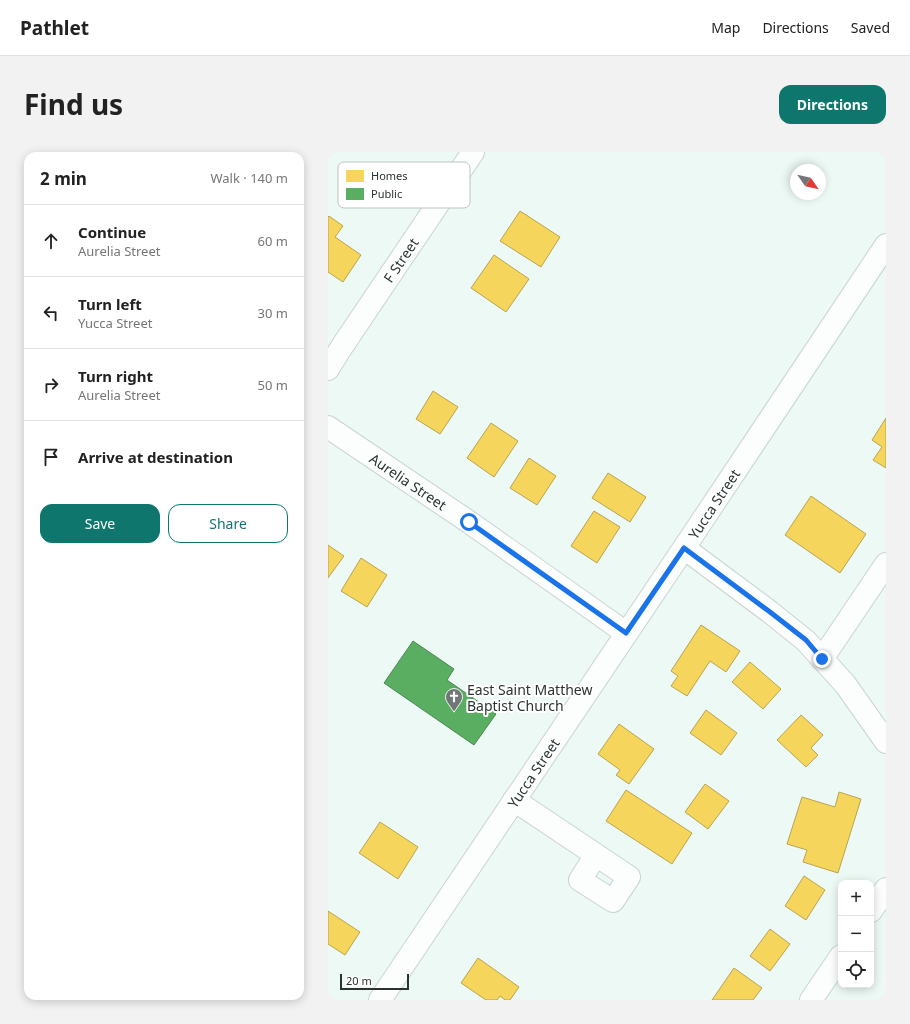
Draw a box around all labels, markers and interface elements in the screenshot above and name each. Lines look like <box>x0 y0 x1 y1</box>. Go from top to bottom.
text: Pathlet <box>20 15 89 41</box>
text: Map <box>711 18 740 37</box>
text: Directions <box>762 18 829 37</box>
text: Saved <box>851 18 890 37</box>
text: Find us <box>24 85 123 123</box>
button: Directions <box>779 85 886 124</box>
legend <box>338 162 470 208</box>
north arrow <box>790 164 826 200</box>
text: 2 min <box>40 167 87 190</box>
text: Homes <box>371 168 408 183</box>
text: Walk · 140 m <box>210 169 288 187</box>
text: Public <box>371 186 402 201</box>
text: Continue <box>78 222 146 242</box>
icon: ahead <box>40 230 62 252</box>
text: 60 m <box>258 232 288 250</box>
street label: F Street <box>379 234 422 286</box>
text: Aurelia Street <box>78 242 160 260</box>
text: Turn left <box>78 294 142 314</box>
icon: left <box>40 302 62 324</box>
text: 30 m <box>258 304 288 322</box>
text: Yucca Street <box>78 314 152 332</box>
text: Turn right <box>78 366 153 386</box>
icon: right <box>40 374 62 396</box>
text: 50 m <box>258 376 288 394</box>
text: Aurelia Street <box>78 386 160 404</box>
icon: arrive <box>40 446 62 468</box>
text: Arrive at destination <box>78 447 233 467</box>
street label: Aurelia Street <box>366 448 451 514</box>
street label: Yucca Street <box>683 465 744 542</box>
button: Save <box>40 504 160 543</box>
button: Share <box>168 504 288 543</box>
route start <box>460 513 478 531</box>
route end <box>813 650 831 668</box>
place label: East Saint Matthew Baptist Church <box>467 680 592 715</box>
church icon: East Saint Matthew Baptist Church <box>444 687 464 712</box>
street label: Yucca Street <box>503 734 563 811</box>
map controls <box>838 880 874 988</box>
button: + <box>838 880 874 916</box>
button: − <box>838 916 874 952</box>
button: locate <box>838 952 874 988</box>
scale bar <box>340 972 409 991</box>
text: 20 m <box>346 973 372 988</box>

